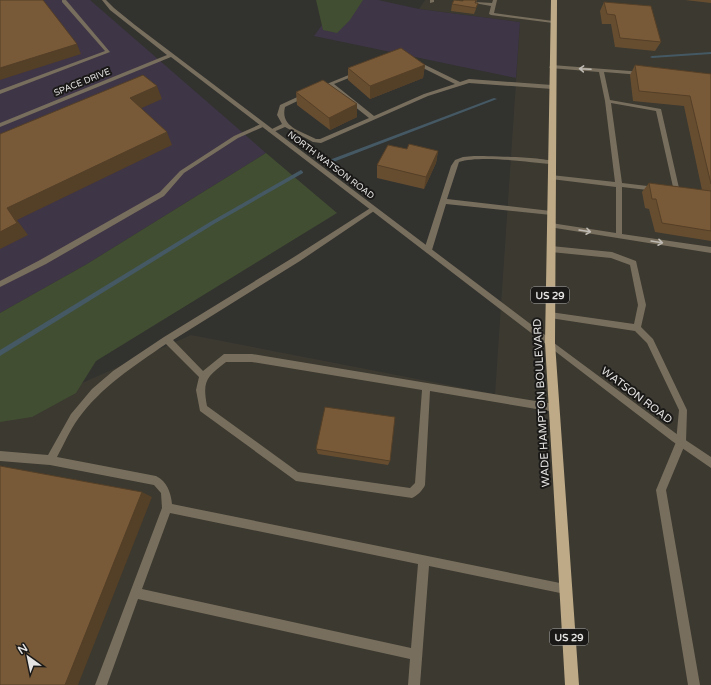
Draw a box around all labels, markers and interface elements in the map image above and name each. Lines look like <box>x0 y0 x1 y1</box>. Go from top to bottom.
one-way arrow <box>579 65 592 73</box>
street label: SPACE DRIVE <box>52 66 112 99</box>
street label: NORTH WATSON ROAD <box>285 129 376 202</box>
one-way arrow <box>578 227 591 235</box>
one-way arrow <box>650 238 663 246</box>
road number: US 29 <box>531 287 569 303</box>
street label: WADE HAMPTON BOULEVARD <box>531 318 552 488</box>
street label: WATSON ROAD <box>599 364 675 426</box>
road number: US 29 <box>550 629 588 645</box>
north arrow <box>8 637 48 677</box>
text: N <box>16 641 30 657</box>

